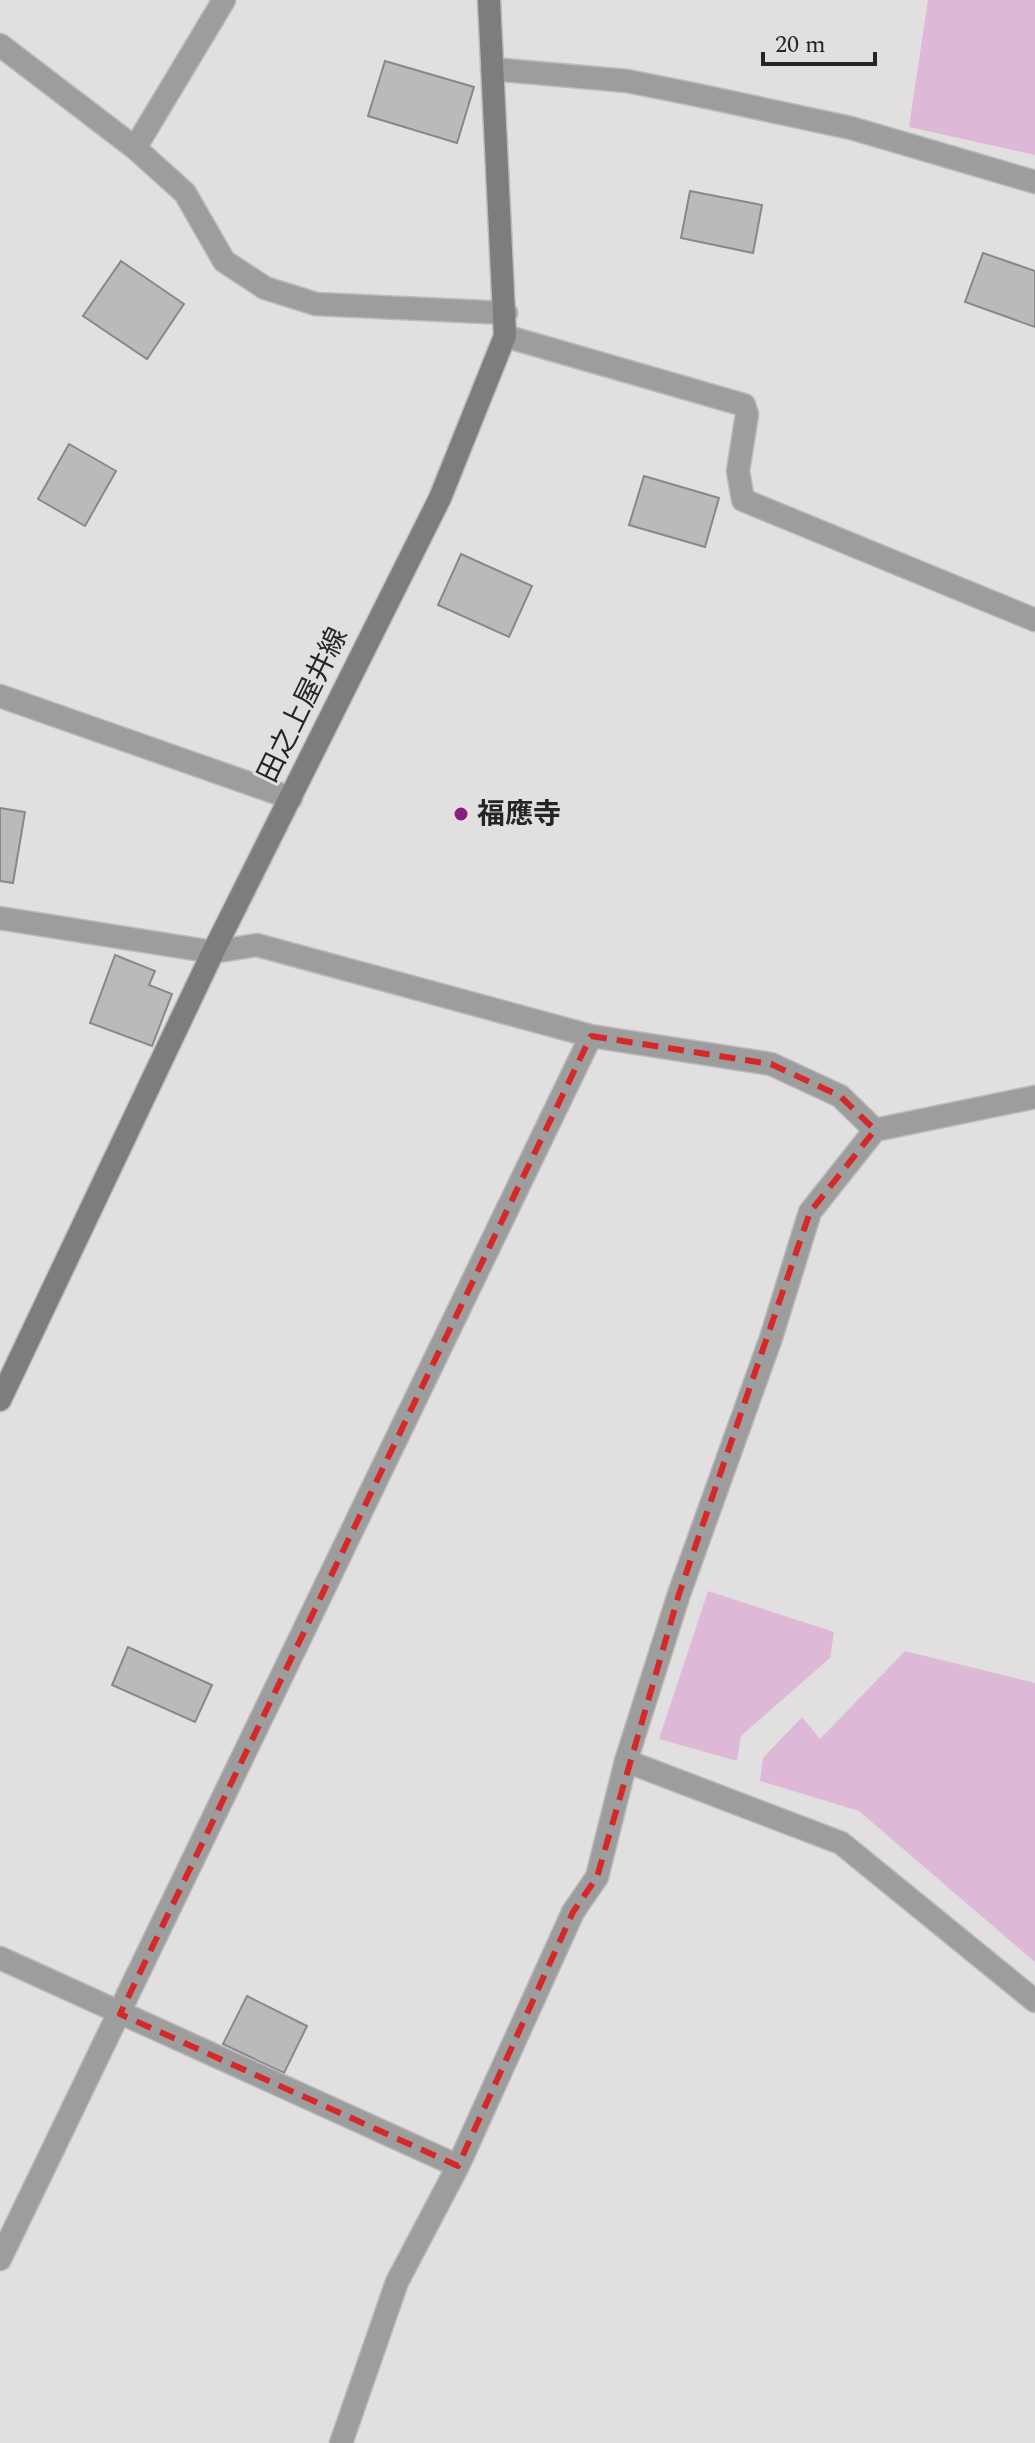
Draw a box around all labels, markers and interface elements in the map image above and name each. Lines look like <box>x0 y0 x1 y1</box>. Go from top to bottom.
scale bar <box>763 16 875 66</box>
text: 20 m <box>775 27 826 63</box>
street label: 田之上屋井線 <box>247 620 359 790</box>
place label: 福應寺 <box>477 793 561 836</box>
marker: 福應寺 <box>452 805 470 823</box>

